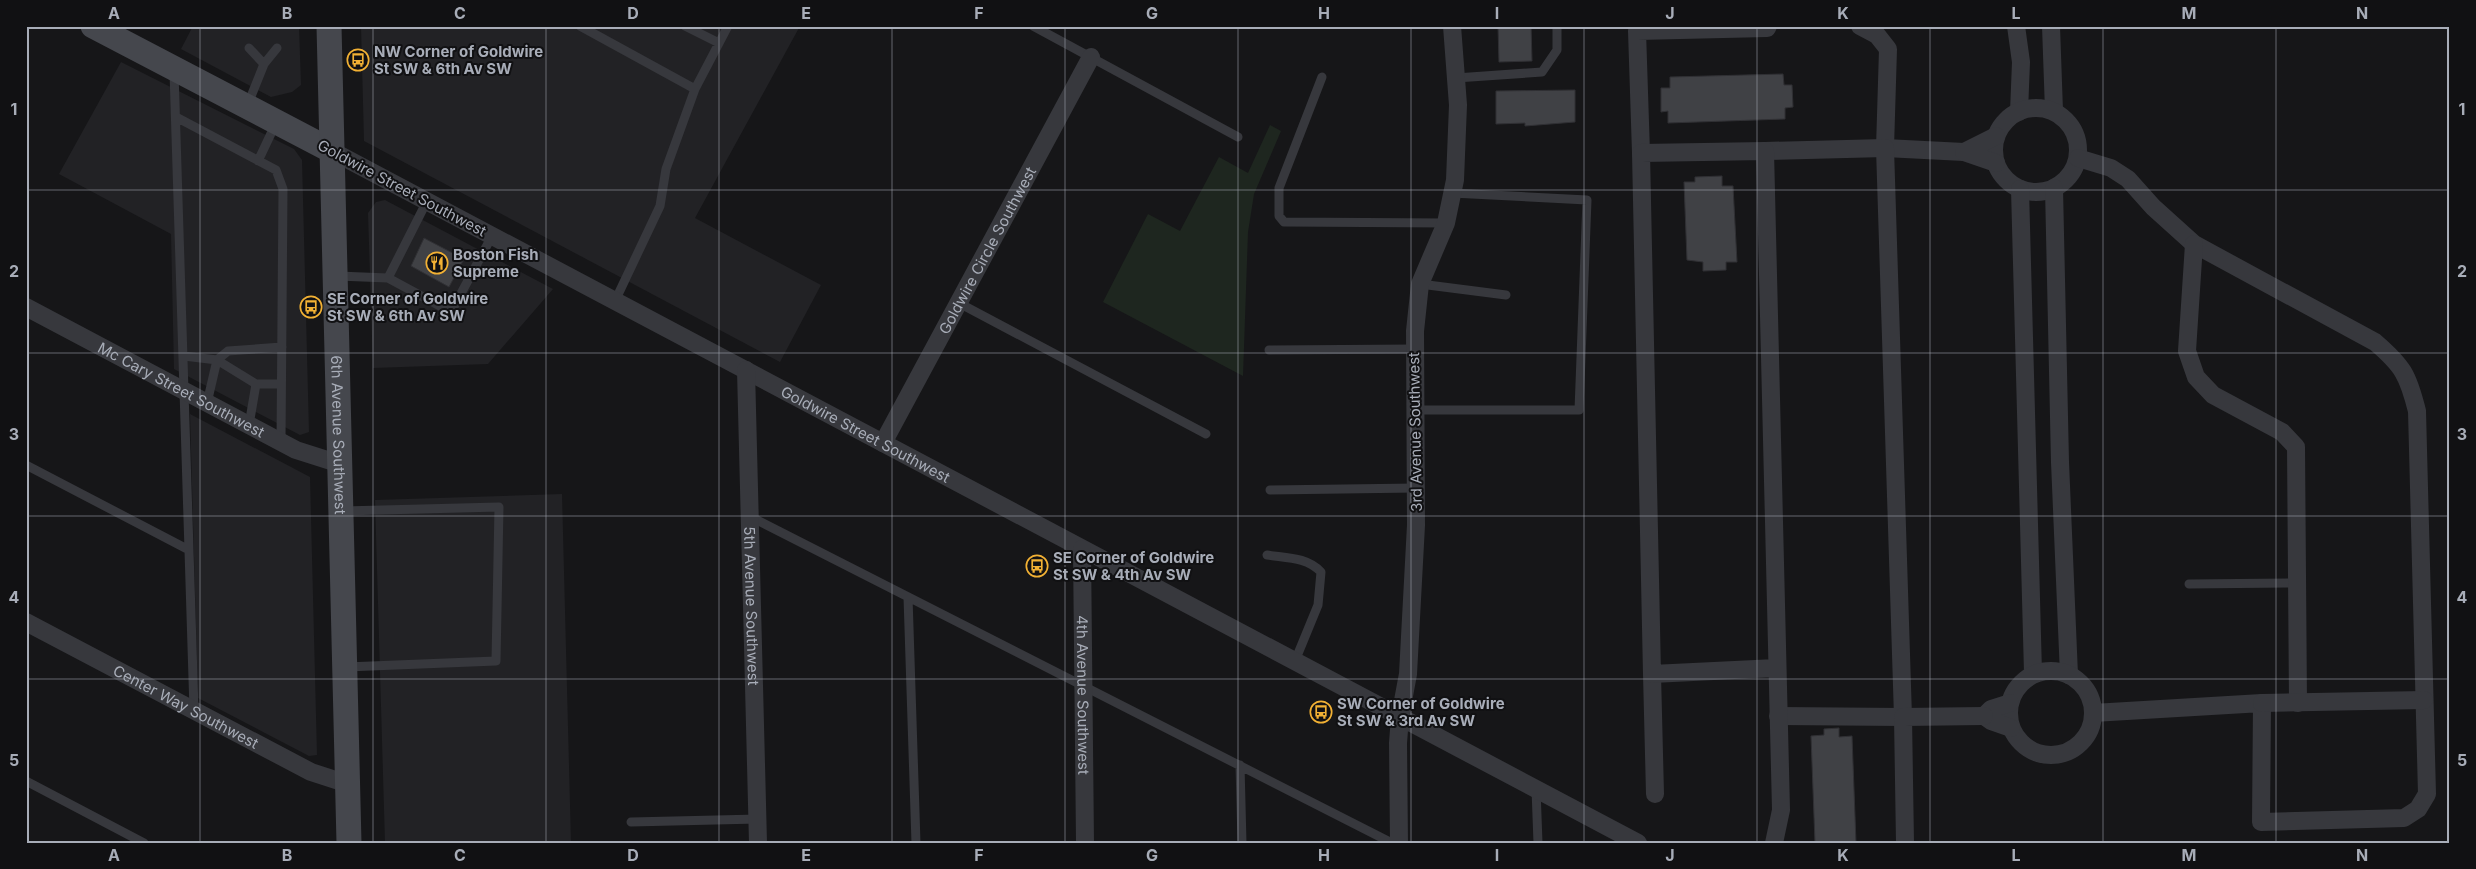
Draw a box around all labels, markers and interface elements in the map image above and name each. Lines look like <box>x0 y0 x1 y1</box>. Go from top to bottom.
text: A <box>108 3 120 23</box>
text: B <box>282 3 292 23</box>
text: C <box>454 3 466 23</box>
text: D <box>627 3 639 23</box>
text: E <box>801 3 811 23</box>
text: F <box>974 3 984 23</box>
text: G <box>1146 3 1158 23</box>
text: H <box>1318 3 1330 23</box>
text: I <box>1495 3 1499 23</box>
text: J <box>1665 3 1675 23</box>
text: K <box>1837 3 1849 23</box>
text: L <box>2011 3 2021 23</box>
text: M <box>2182 3 2196 23</box>
text: N <box>2356 3 2368 23</box>
place label: NW Corner of Goldwire St SW & 6th Av SW <box>374 42 543 78</box>
bus stop icon: NW Corner of Goldwire St SW & 6th Av SW <box>346 48 370 72</box>
text: 1 <box>11 99 17 119</box>
text: 1 <box>2459 99 2465 119</box>
street label: Goldwire Street Southwest <box>314 135 490 241</box>
street label: Goldwire Circle Southwest <box>934 163 1040 337</box>
place label: Boston Fish Supreme <box>453 245 539 281</box>
restaurant icon: Boston Fish Supreme <box>425 251 449 275</box>
text: 2 <box>9 261 19 281</box>
text: 2 <box>2457 261 2467 281</box>
place label: SE Corner of Goldwire St SW & 6th Av SW <box>327 289 488 325</box>
bus stop icon: SE Corner of Goldwire St SW & 6th Av SW <box>299 295 323 319</box>
street label: Mc Cary Street Southwest <box>95 337 268 441</box>
street label: 3rd Avenue Southwest <box>1404 352 1426 512</box>
street label: 6th Avenue Southwest <box>328 355 350 515</box>
street label: Goldwire Street Southwest <box>778 381 954 486</box>
text: 3 <box>9 424 19 444</box>
text: 3 <box>2457 424 2467 444</box>
street label: 5th Avenue Southwest <box>740 526 764 686</box>
place label: SE Corner of Goldwire St SW & 4th Av SW <box>1053 548 1214 584</box>
bus stop icon: SE Corner of Goldwire St SW & 4th Av SW <box>1025 554 1049 578</box>
text: 4 <box>9 587 20 607</box>
text: 4 <box>2457 587 2468 607</box>
street label: 4th Avenue Southwest <box>1073 615 1094 775</box>
street label: Center Way Southwest <box>110 660 262 752</box>
place label: SW Corner of Goldwire St SW & 3rd Av SW <box>1337 694 1505 730</box>
bus stop icon: SW Corner of Goldwire St SW & 3rd Av SW <box>1309 700 1333 724</box>
text: 5 <box>9 750 19 770</box>
text: 5 <box>2457 750 2467 770</box>
text: A <box>108 845 120 865</box>
text: B <box>282 845 292 865</box>
text: C <box>454 845 466 865</box>
text: D <box>627 845 639 865</box>
text: E <box>801 845 811 865</box>
text: F <box>974 845 984 865</box>
text: G <box>1146 845 1158 865</box>
text: H <box>1318 845 1330 865</box>
text: I <box>1495 845 1499 865</box>
text: J <box>1665 845 1675 865</box>
text: K <box>1837 845 1849 865</box>
text: L <box>2011 845 2021 865</box>
text: M <box>2182 845 2196 865</box>
text: N <box>2356 845 2368 865</box>

